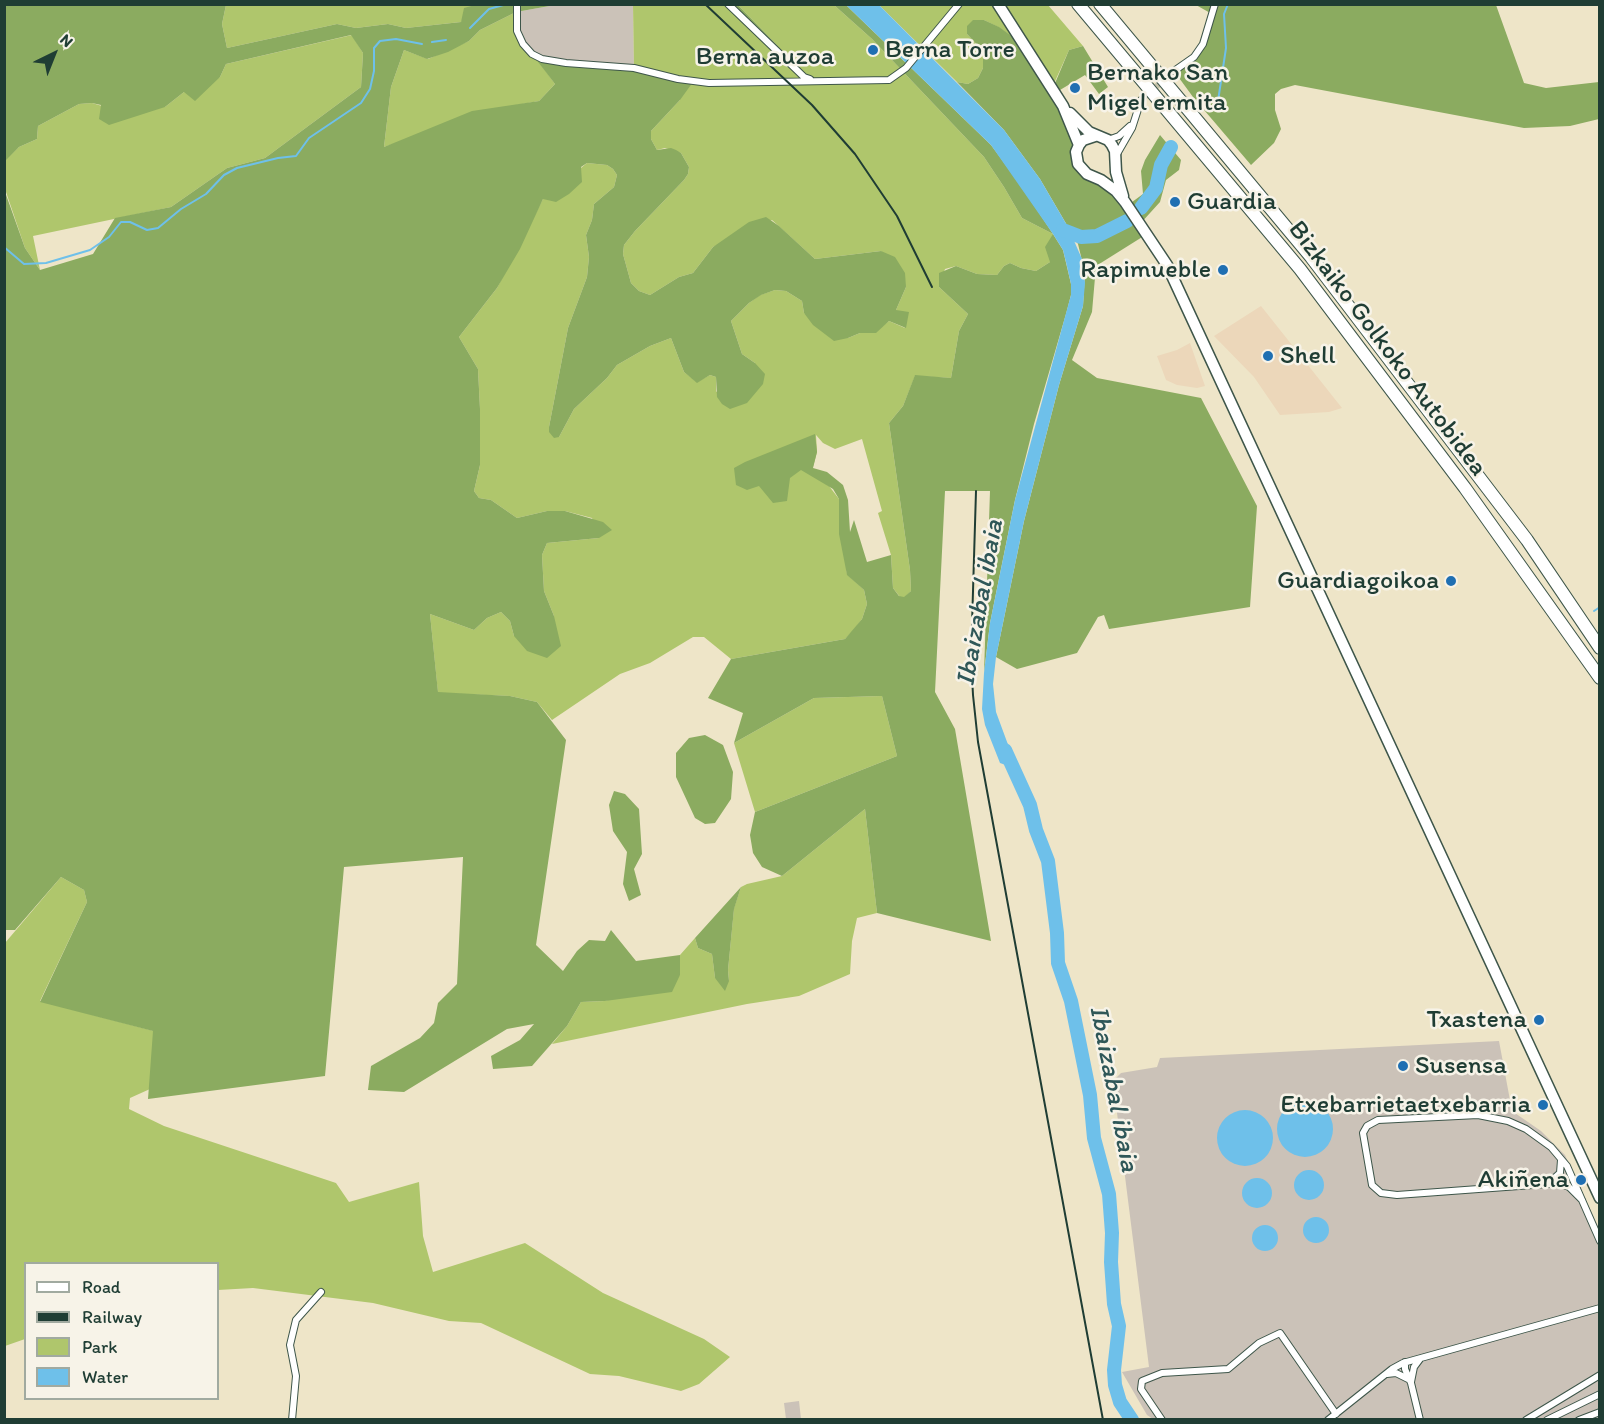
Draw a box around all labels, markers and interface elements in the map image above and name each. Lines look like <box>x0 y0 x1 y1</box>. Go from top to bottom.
north arrow <box>24 24 84 84</box>
text: N <box>56 30 77 51</box>
place label: Berna Torre <box>885 34 1015 66</box>
street label: Berna auzoa <box>696 41 834 73</box>
marker: Berna Torre <box>866 43 880 57</box>
place label: Bernako San Migel ermita <box>1087 57 1229 118</box>
marker: Bernako San Migel ermita <box>1068 81 1082 95</box>
place label: Guardia <box>1187 186 1276 218</box>
marker: Guardia <box>1168 195 1182 209</box>
street label: Bizkaiko Golkoko Autobidea <box>1281 215 1493 483</box>
place label: Rapimueble <box>1080 254 1211 286</box>
marker: Rapimueble <box>1216 263 1230 277</box>
place label: Shell <box>1280 340 1336 372</box>
marker: Shell <box>1261 349 1275 363</box>
water label: Ibaizabal ibaia <box>950 517 1012 689</box>
place label: Guardiagoikoa <box>1277 565 1439 597</box>
marker: Guardiagoikoa <box>1444 574 1458 588</box>
water label: Ibaizabal ibaia <box>1081 1003 1145 1175</box>
place label: Txastena <box>1426 1004 1527 1036</box>
marker: Txastena <box>1532 1013 1546 1027</box>
place label: Susensa <box>1415 1050 1507 1082</box>
marker: Susensa <box>1396 1059 1410 1073</box>
place label: Etxebarrietaetxebarria <box>1280 1089 1531 1121</box>
marker: Etxebarrietaetxebarria <box>1536 1098 1550 1112</box>
place label: Akiñena <box>1478 1164 1569 1196</box>
marker: Akiñena <box>1574 1173 1588 1187</box>
legend <box>24 1262 219 1400</box>
text: Road <box>82 1276 121 1298</box>
text: Railway <box>82 1306 142 1328</box>
text: Park <box>82 1336 117 1358</box>
text: Water <box>82 1366 128 1388</box>

